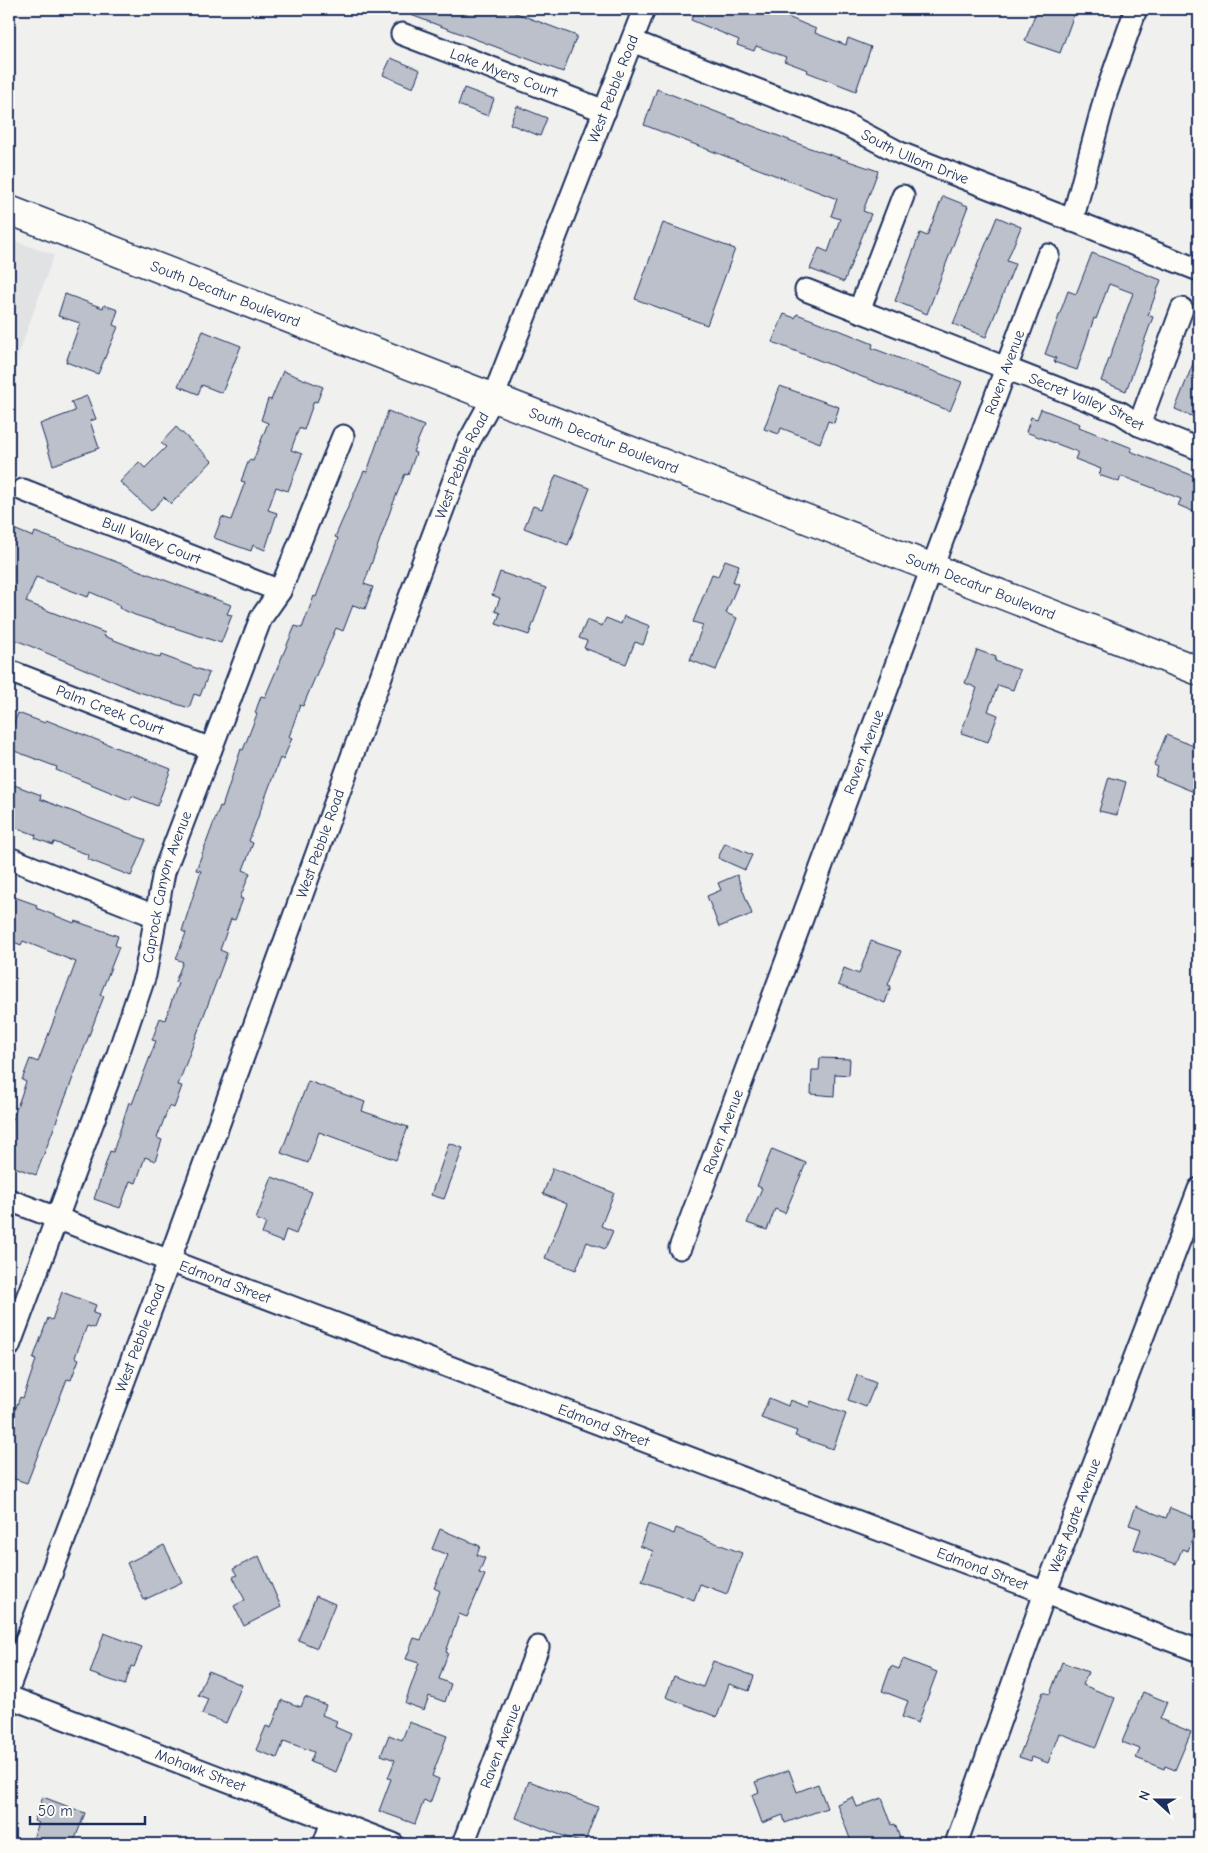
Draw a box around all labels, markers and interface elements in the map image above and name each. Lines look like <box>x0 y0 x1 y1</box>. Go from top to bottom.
street label: West Pebble Road <box>584 32 642 146</box>
street label: Lake Myers Court <box>448 44 561 101</box>
street label: South Ullom Drive <box>858 125 972 188</box>
street label: South Decatur Boulevard <box>148 257 303 331</box>
street label: Raven Avenue <box>981 327 1029 417</box>
street label: Secret Valley Street <box>1026 369 1147 435</box>
street label: South Decatur Boulevard <box>526 403 681 478</box>
street label: West Pebble Road <box>431 409 493 521</box>
street label: Bull Valley Court <box>100 513 204 568</box>
street label: South Decatur Boulevard <box>903 549 1058 624</box>
street label: Palm Creek Court <box>54 681 167 739</box>
street label: Raven Avenue <box>840 707 888 797</box>
street label: West Pebble Road <box>292 787 348 901</box>
street label: Caprock Canyon Avenue <box>138 808 196 964</box>
street label: Raven Avenue <box>699 1086 747 1177</box>
street label: Edmond Street <box>177 1256 274 1308</box>
street label: West Pebble Road <box>111 1281 169 1395</box>
street label: Edmond Street <box>556 1400 653 1451</box>
street label: West Agate Avenue <box>1044 1455 1105 1576</box>
street label: Edmond Street <box>934 1543 1031 1595</box>
street label: Raven Avenue <box>476 1701 525 1791</box>
street label: Mohawk Street <box>153 1745 249 1796</box>
north arrow <box>1130 1776 1180 1826</box>
text: N <box>1135 1788 1154 1803</box>
scale bar <box>30 1793 145 1825</box>
text: 50 m <box>38 1802 73 1820</box>

